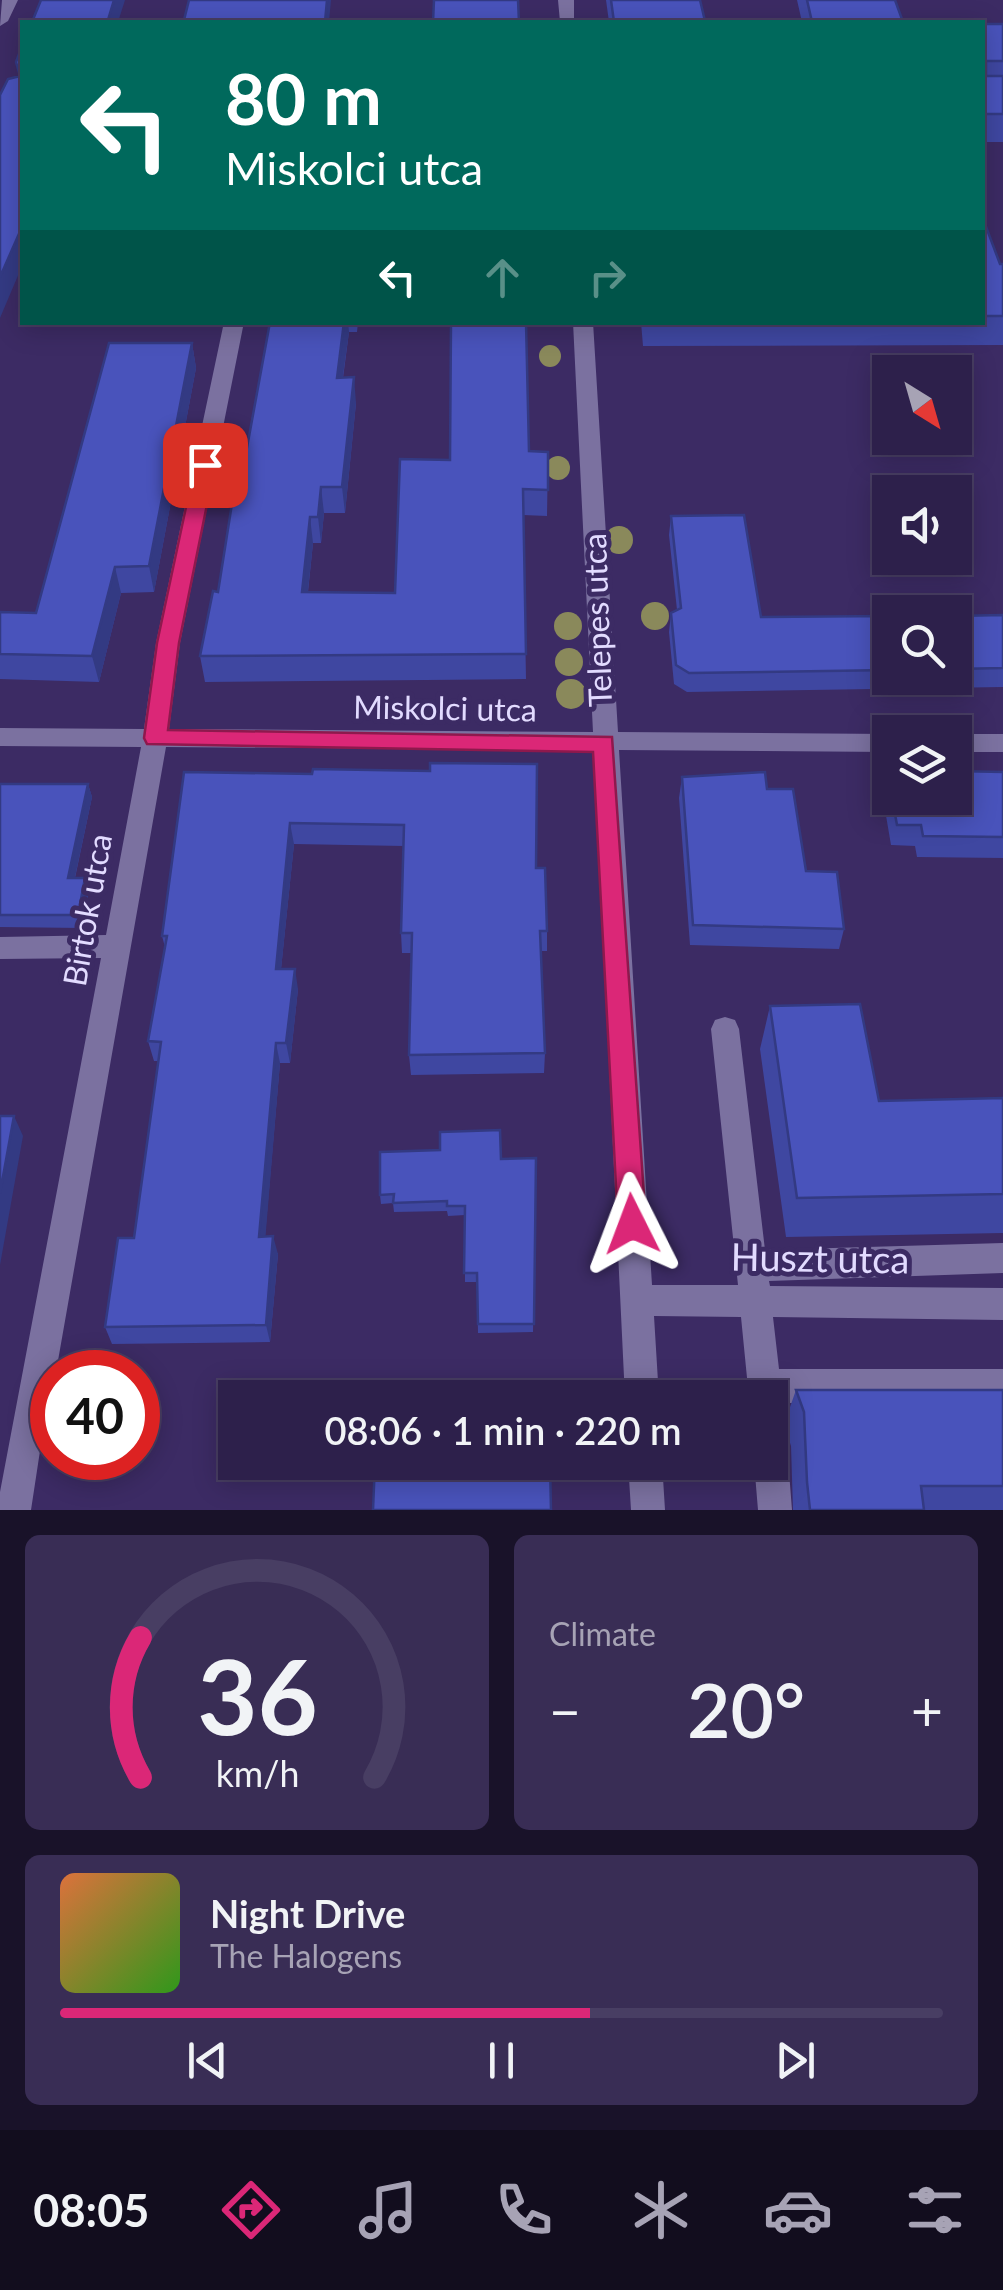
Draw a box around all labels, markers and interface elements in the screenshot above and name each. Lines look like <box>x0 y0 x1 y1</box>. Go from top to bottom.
text: 80 m <box>225 56 382 140</box>
icon: left <box>60 60 190 190</box>
text: Miskolci utca <box>225 141 483 195</box>
icon: left <box>370 250 425 305</box>
icon: ahead <box>475 250 530 305</box>
icon: right <box>580 250 635 305</box>
north arrow <box>872 355 972 455</box>
map controls <box>872 355 972 815</box>
pin <box>163 423 248 508</box>
icon: arrive <box>178 438 233 493</box>
button: sound <box>872 475 972 575</box>
street label: Telepes utca <box>574 533 619 708</box>
button: search <box>872 595 972 695</box>
street label: Miskolci utca <box>353 686 537 729</box>
button: layers <box>872 715 972 815</box>
street label: Birtok utca <box>54 830 119 989</box>
position arrow <box>580 1172 684 1276</box>
street label: Huszt utca <box>730 1232 910 1282</box>
speed limit sign: 40 <box>30 1350 160 1480</box>
text: 08:06 · 1 min · 220 m <box>325 1407 681 1453</box>
text: Climate <box>549 1614 656 1653</box>
text: 36 <box>197 1632 317 1757</box>
text: 20° <box>687 1664 805 1754</box>
text: − <box>549 1677 581 1743</box>
text: + <box>911 1677 943 1743</box>
text: km/h <box>215 1752 299 1795</box>
text: Night Drive <box>210 1890 405 1936</box>
text: The Halogens <box>210 1936 402 1975</box>
icon: previous <box>180 2033 235 2088</box>
icon: pause <box>474 2033 529 2088</box>
icon: next <box>768 2033 823 2088</box>
icon: directions <box>216 2175 286 2245</box>
icon: music <box>353 2175 423 2245</box>
icon: phone <box>489 2175 559 2245</box>
icon: climate <box>626 2175 696 2245</box>
icon: car <box>763 2175 833 2245</box>
icon: filters <box>900 2175 970 2245</box>
text: 08:05 <box>33 2183 149 2237</box>

